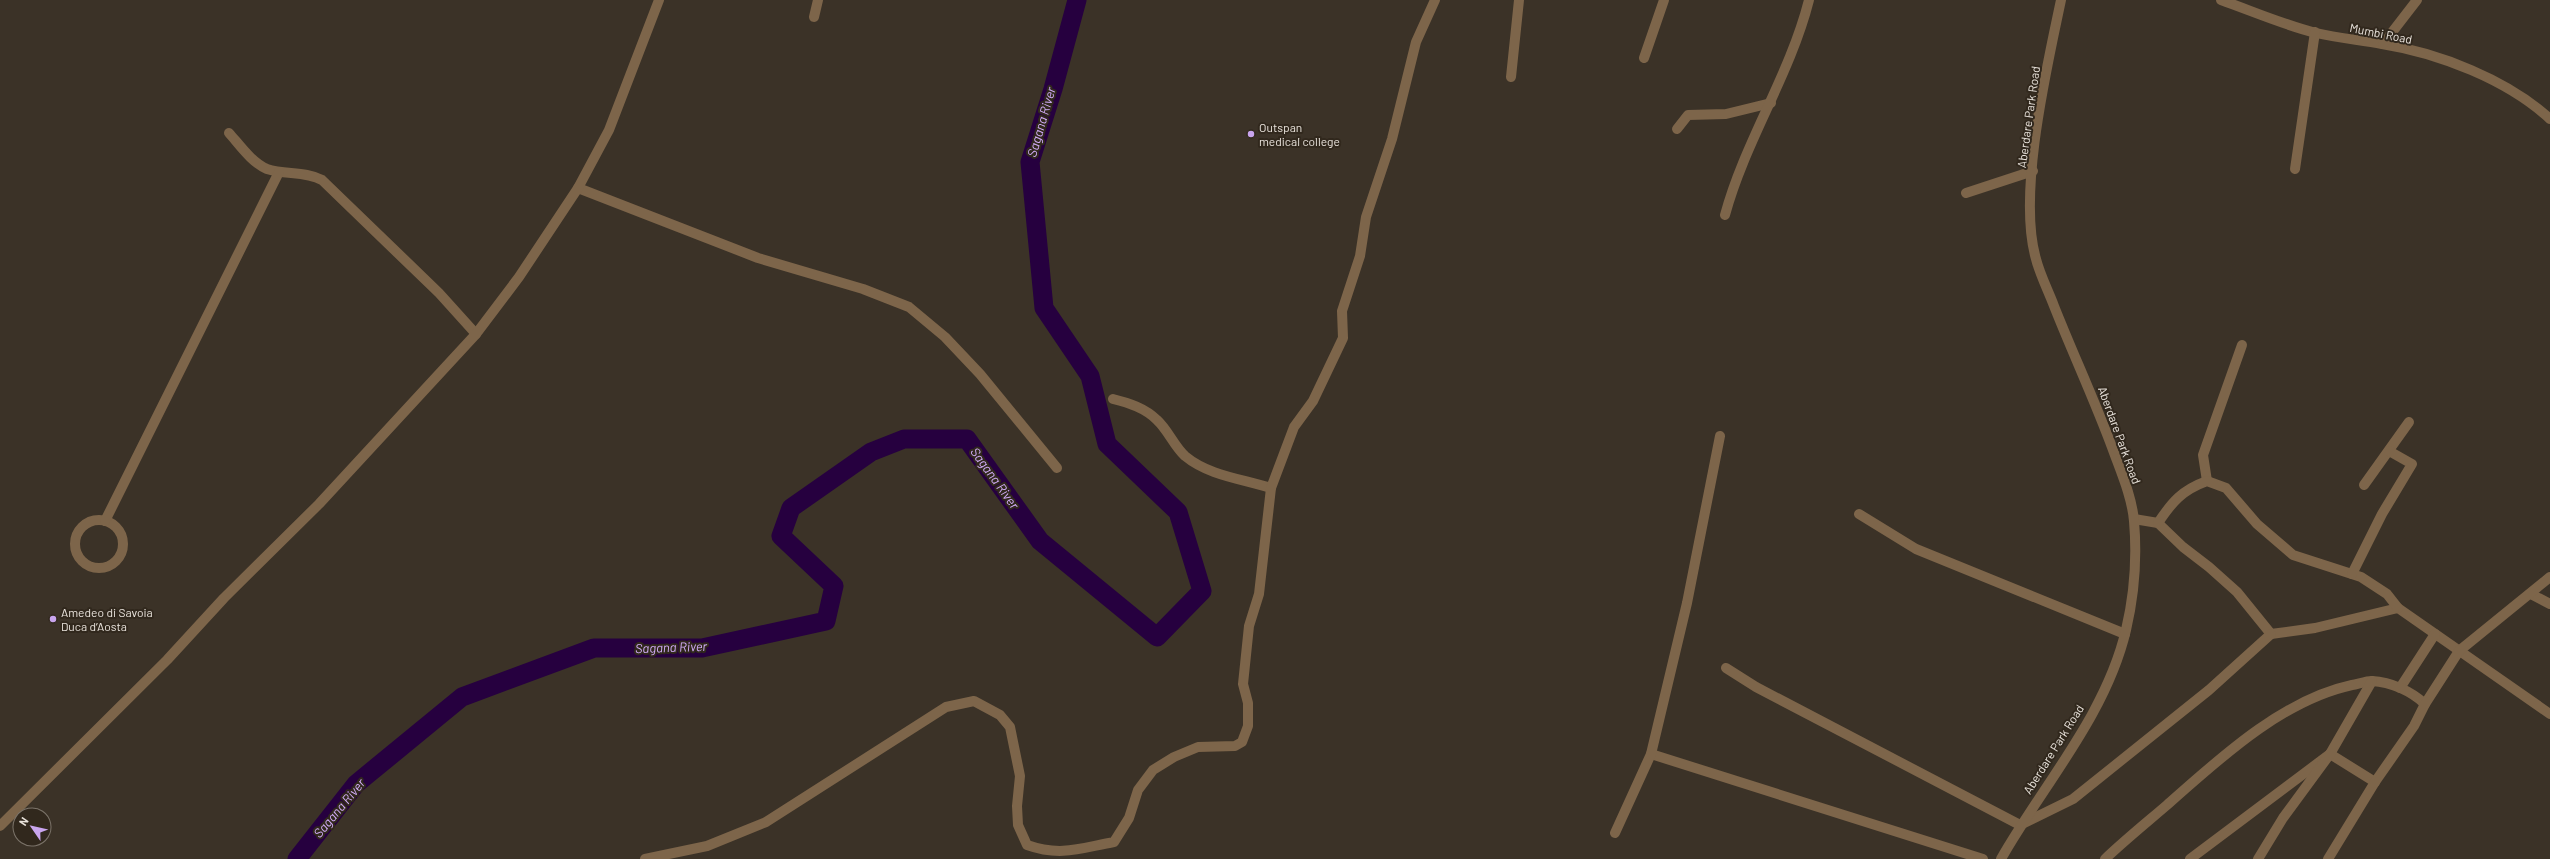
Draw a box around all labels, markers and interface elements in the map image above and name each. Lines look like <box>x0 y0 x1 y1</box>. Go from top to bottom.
street label: Mumbi Road <box>2349 20 2413 46</box>
street label: Aberdare Park Road <box>2014 65 2042 169</box>
water label: Sagana River <box>1023 85 1059 159</box>
place label: Outspan medical college <box>1259 120 1340 148</box>
marker: Outspan medical college <box>1246 129 1256 139</box>
street label: Aberdare Park Road <box>2096 384 2144 486</box>
water label: Sagana River <box>967 444 1023 512</box>
place label: Amedeo di Savoia Duca d’Aosta <box>61 605 153 633</box>
marker: Amedeo di Savoia Duca d’Aosta <box>48 614 58 624</box>
water label: Sagana River <box>635 638 708 656</box>
street label: Aberdare Park Road <box>2020 702 2086 796</box>
water label: Sagana River <box>310 775 369 841</box>
north arrow <box>12 807 52 847</box>
text: N <box>16 814 31 828</box>

